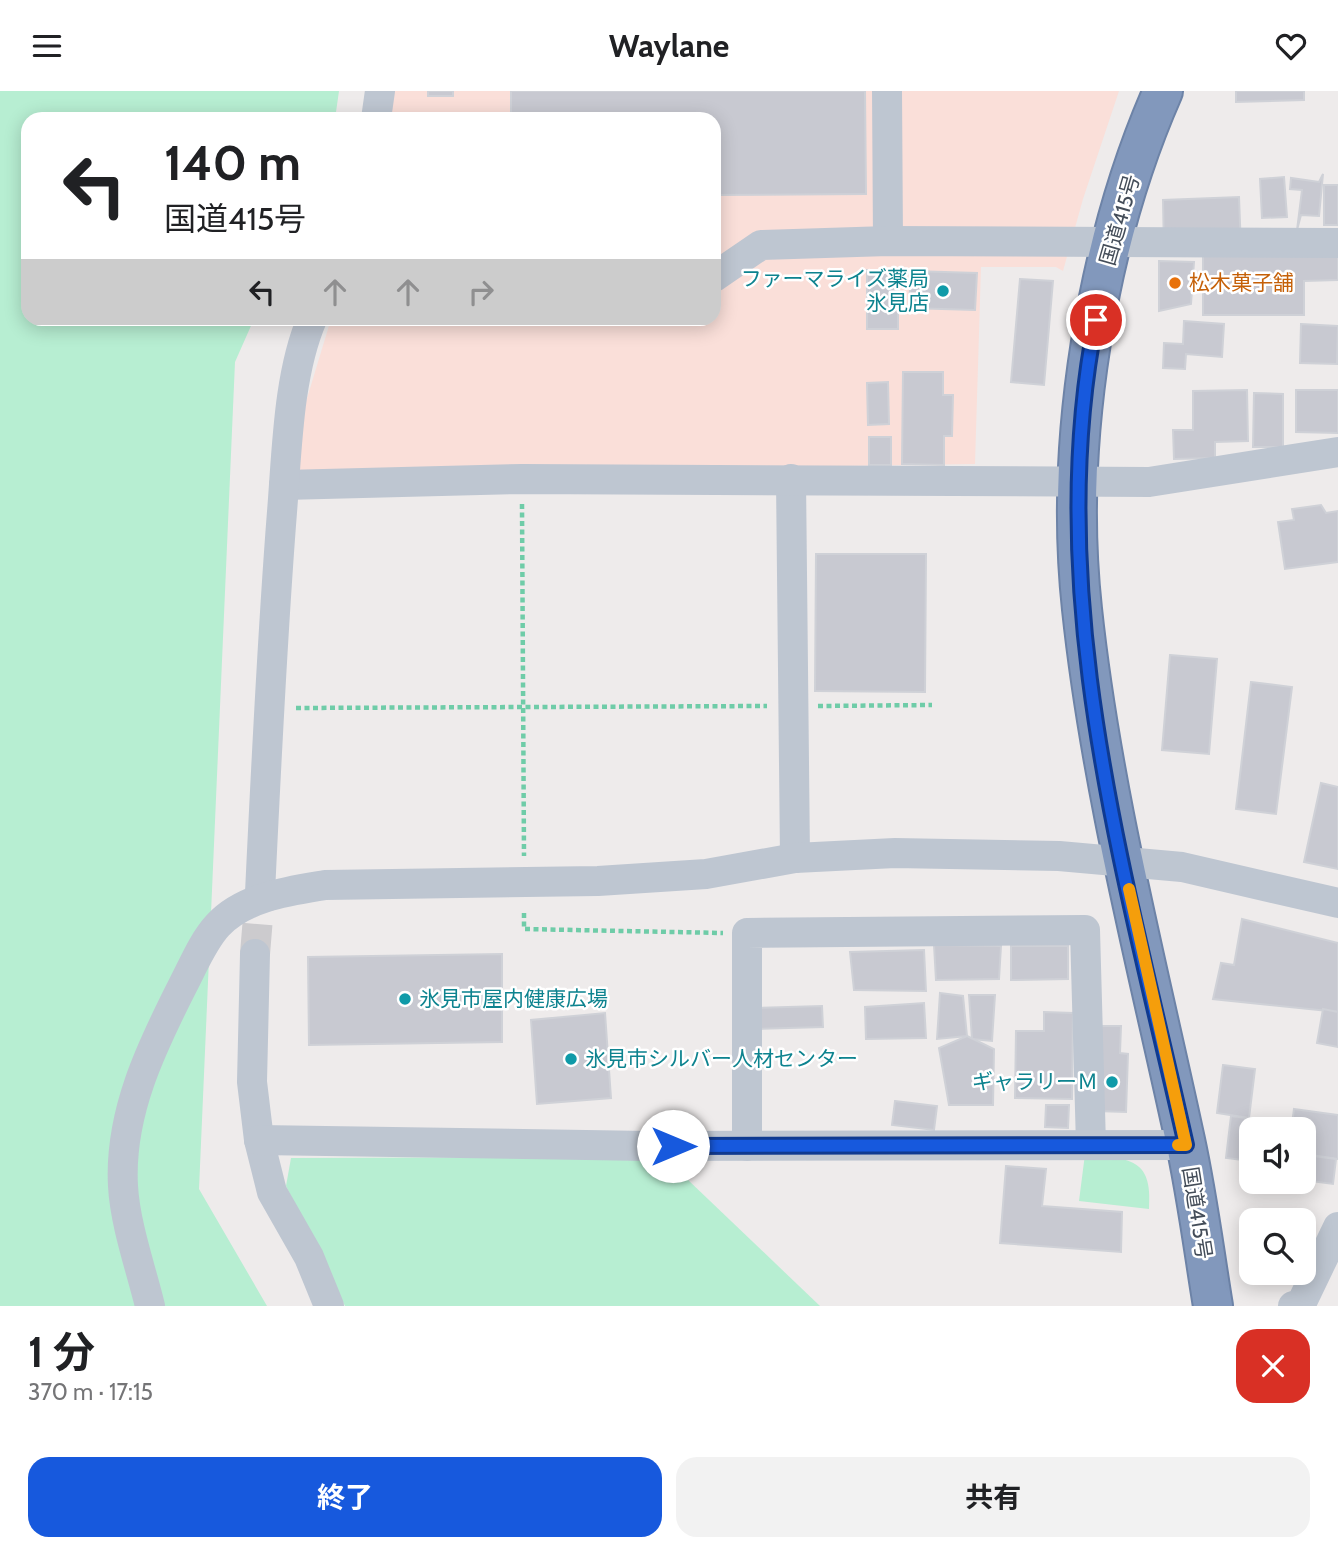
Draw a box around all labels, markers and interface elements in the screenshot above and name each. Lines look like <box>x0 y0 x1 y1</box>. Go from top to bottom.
text: Waylane <box>609 26 729 65</box>
icon: menu <box>28 27 66 65</box>
icon: heart <box>1272 27 1310 65</box>
text: 140 m <box>164 133 301 192</box>
icon: left <box>49 140 140 231</box>
street label: 国道415号 <box>1095 172 1144 268</box>
text: 国道415号 <box>164 199 306 238</box>
place label: ファーマライズ薬局 氷見店 <box>741 266 929 315</box>
place label: 松木菓子舗 <box>1189 270 1294 295</box>
icon: left <box>243 273 281 311</box>
icon: ahead <box>316 273 354 311</box>
icon: ahead <box>389 273 427 311</box>
icon: right <box>462 273 500 311</box>
marker: 松木菓子舗 <box>1167 275 1183 291</box>
marker: ファーマライズ薬局 氷見店 <box>935 283 951 299</box>
pin <box>1066 290 1126 350</box>
icon: arrive <box>1077 301 1115 339</box>
place label: 氷見市屋内健康広場 <box>419 986 608 1011</box>
marker: 氷見市屋内健康広場 <box>397 991 413 1007</box>
place label: 氷見市シルバー人材センター <box>585 1046 858 1071</box>
marker: 氷見市シルバー人材センター <box>563 1051 579 1067</box>
place label: ギャラリーＭ <box>972 1069 1098 1094</box>
marker: ギャラリーＭ <box>1104 1074 1120 1090</box>
position arrow <box>636 1109 710 1183</box>
map controls <box>1239 1117 1316 1285</box>
button: sound <box>1239 1117 1316 1194</box>
street label: 国道415号 <box>1178 1165 1217 1261</box>
button: search <box>1239 1208 1316 1285</box>
text: 1 分 <box>28 1326 95 1378</box>
button: close <box>1236 1329 1310 1403</box>
text: 370 m · 17:15 <box>28 1378 153 1406</box>
button: 終了 <box>28 1457 662 1537</box>
button: 共有 <box>676 1457 1310 1537</box>

